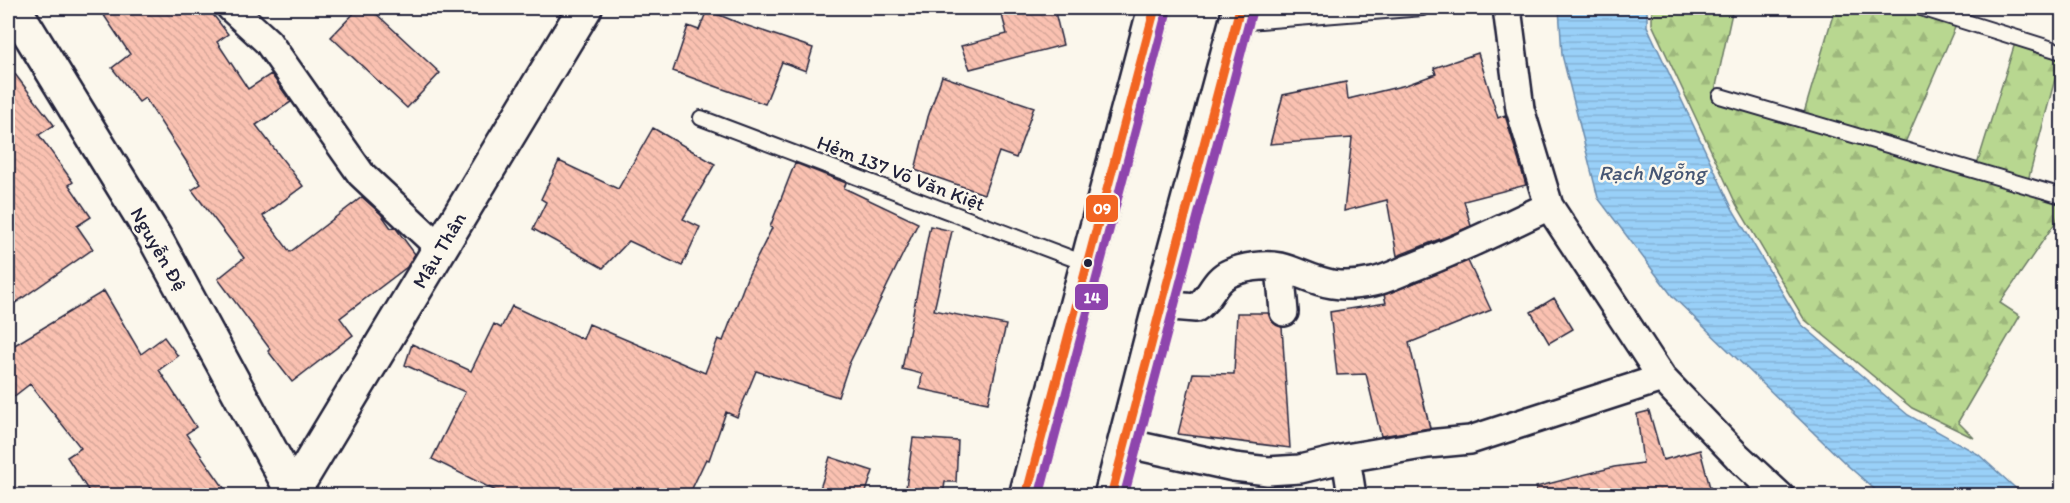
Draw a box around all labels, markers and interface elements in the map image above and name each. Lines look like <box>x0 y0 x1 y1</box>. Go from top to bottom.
street label: Hẻm 137 Võ Văn Kiệt <box>814 130 988 216</box>
water label: Rạch Ngỗng <box>1598 160 1708 185</box>
line badge: 09 <box>1085 194 1119 223</box>
text: 09 <box>1093 199 1111 218</box>
street label: Nguyễn Đệ <box>125 203 193 295</box>
street label: Mậu Thân <box>407 207 471 293</box>
unlabelled marker <box>1082 257 1094 269</box>
line badge: 14 <box>1074 283 1109 311</box>
text: 14 <box>1083 288 1101 307</box>

